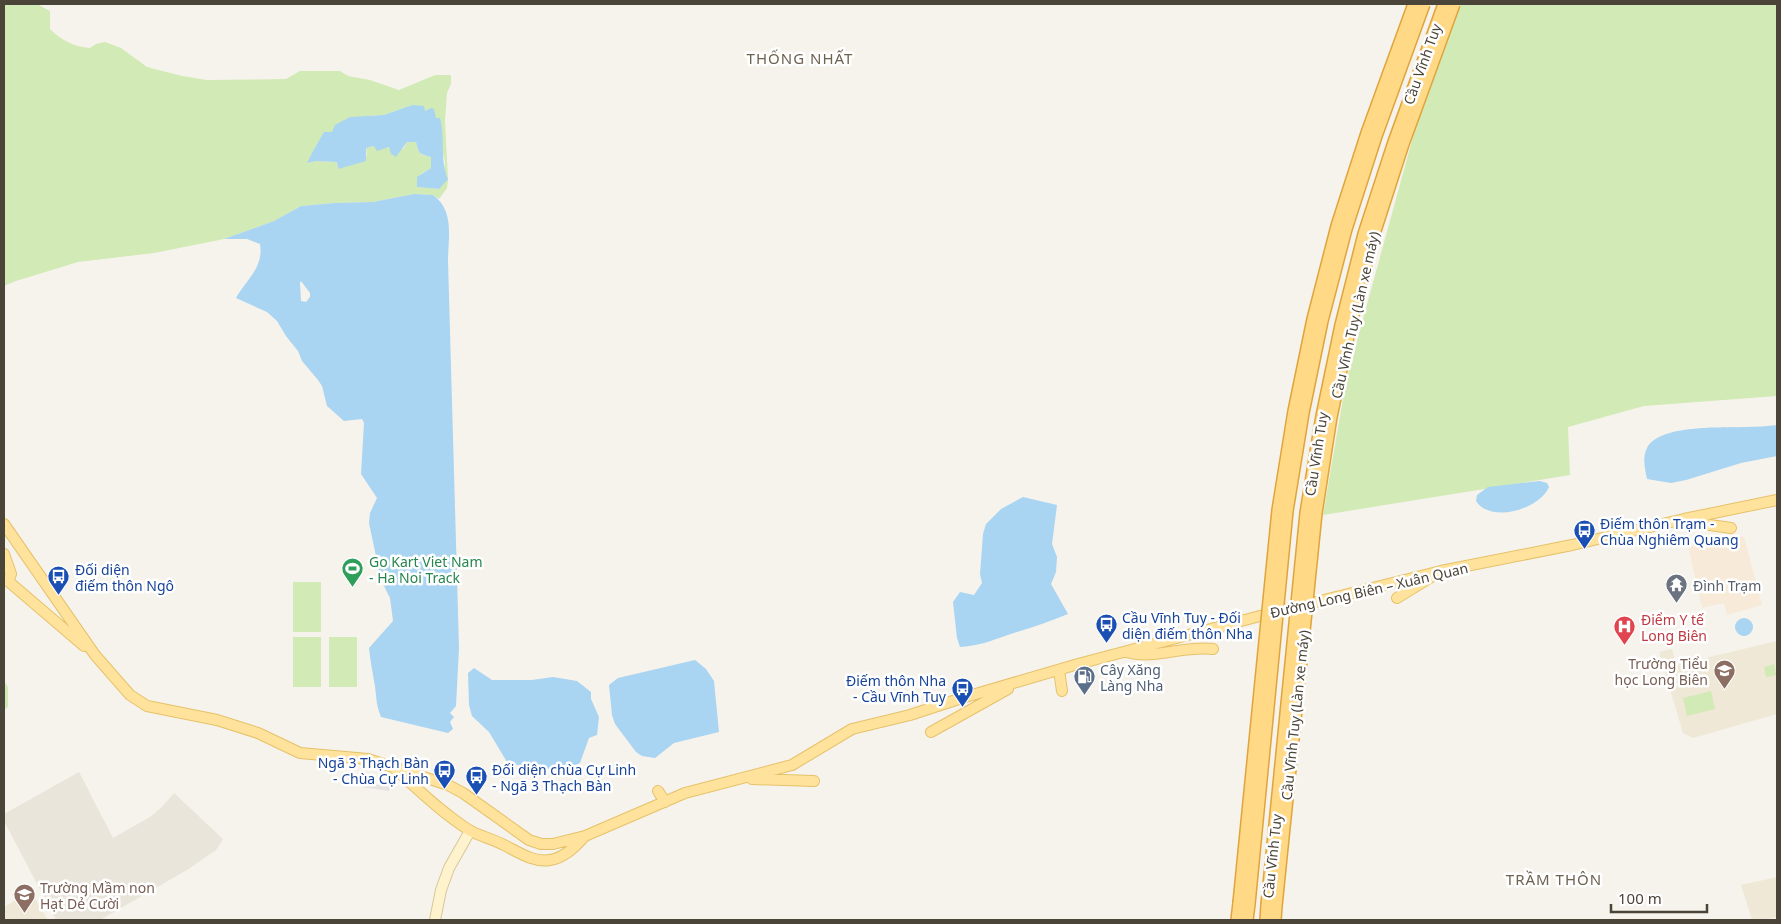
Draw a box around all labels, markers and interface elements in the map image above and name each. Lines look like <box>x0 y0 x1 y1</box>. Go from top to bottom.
street label: Cầu Vĩnh Tuy <box>1399 20 1446 107</box>
district label: THỐNG NHẤT <box>747 48 853 68</box>
street label: Cầu Vĩnh Tuy (Làn xe máy) <box>1326 230 1384 400</box>
street label: Cầu Vĩnh Tuy <box>1300 410 1332 497</box>
place label: Điếm thôn Trạm - Chùa Nghiêm Quang <box>1600 514 1739 549</box>
bus stop icon: Điếm thôn Trạm - Chùa Nghiêm Quang <box>1572 519 1596 550</box>
place label: Go Kart Viet Nam - Ha Noi Track <box>369 552 482 587</box>
sports icon: Go Kart Viet Nam - Ha Noi Track <box>341 557 365 588</box>
street label: Đường Long Biên – Xuân Quan <box>1268 558 1470 622</box>
place label: Đối diện điếm thôn Ngô <box>75 560 174 595</box>
bus stop icon: Đối diện điếm thôn Ngô <box>47 565 71 596</box>
temple icon: Đình Trạm <box>1665 573 1689 604</box>
place label: Đình Trạm <box>1693 576 1761 595</box>
place label: Cầu Vĩnh Tuy - Đối diện điếm thôn Nha <box>1122 608 1253 643</box>
place label: Điểm Y tế Long Biên <box>1641 610 1707 645</box>
bus stop icon: Cầu Vĩnh Tuy - Đối diện điếm thôn Nha <box>1094 613 1118 644</box>
hospital icon: Điểm Y tế Long Biên <box>1613 615 1637 646</box>
street label: Cầu Vĩnh Tuy (Làn xe máy) <box>1277 629 1313 801</box>
place label: Trường Tiểu học Long Biên <box>1615 654 1708 689</box>
school or university icon: Trường Tiểu học Long Biên <box>1712 659 1736 690</box>
place label: Cây Xăng Làng Nha <box>1100 660 1163 695</box>
fuel station icon: Cây Xăng Làng Nha <box>1072 665 1096 696</box>
place label: Điếm thôn Nha - Cầu Vĩnh Tuy <box>846 671 947 706</box>
bus stop icon: Điếm thôn Nha - Cầu Vĩnh Tuy <box>950 676 974 707</box>
place label: Ngã 3 Thạch Bàn - Chùa Cự Linh <box>318 753 429 788</box>
bus stop icon: Ngã 3 Thạch Bàn - Chùa Cự Linh <box>433 758 457 789</box>
place label: Đối diện chùa Cự Linh - Ngã 3 Thạch Bàn <box>492 760 636 795</box>
bus stop icon: Đối diện chùa Cự Linh - Ngã 3 Thạch Bàn <box>464 765 488 796</box>
street label: Cầu Vĩnh Tuy <box>1258 812 1286 899</box>
district label: TRẦM THÔN <box>1506 869 1602 889</box>
place label: Trường Mầm non Hạt Dẻ Cười <box>40 878 155 913</box>
scale bar <box>1611 882 1707 914</box>
school or university icon: Trường Mầm non Hạt Dẻ Cười <box>12 883 36 914</box>
text: 100 m <box>1618 888 1662 908</box>

